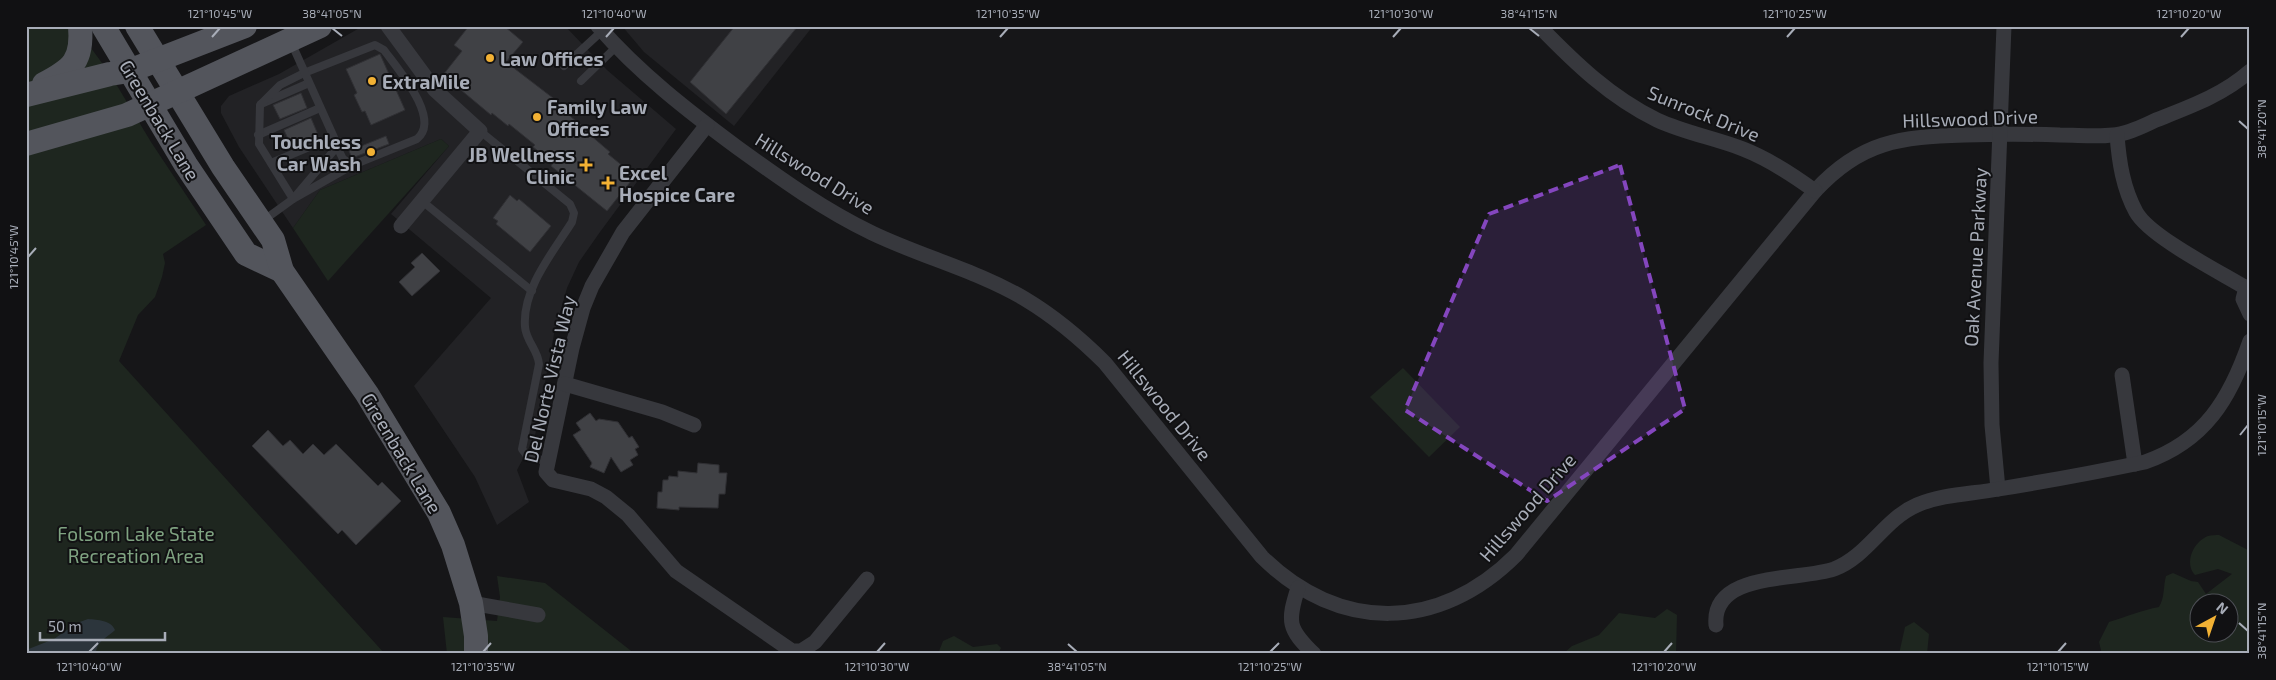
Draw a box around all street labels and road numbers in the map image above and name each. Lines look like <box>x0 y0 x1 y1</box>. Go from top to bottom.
street label: Greenback Lane <box>115 56 205 184</box>
street label: Sunrock Drive <box>1645 80 1763 146</box>
street label: Hillswood Drive <box>1902 104 2038 132</box>
street label: Hillswood Drive <box>751 127 879 219</box>
street label: Oak Avenue Parkway <box>1959 167 1991 347</box>
street label: Del Norte Vista Way <box>519 293 579 465</box>
street label: Hillswood Drive <box>1113 345 1217 465</box>
street label: Greenback Lane <box>357 389 447 517</box>
street label: Hillswood Drive <box>1474 448 1580 566</box>

